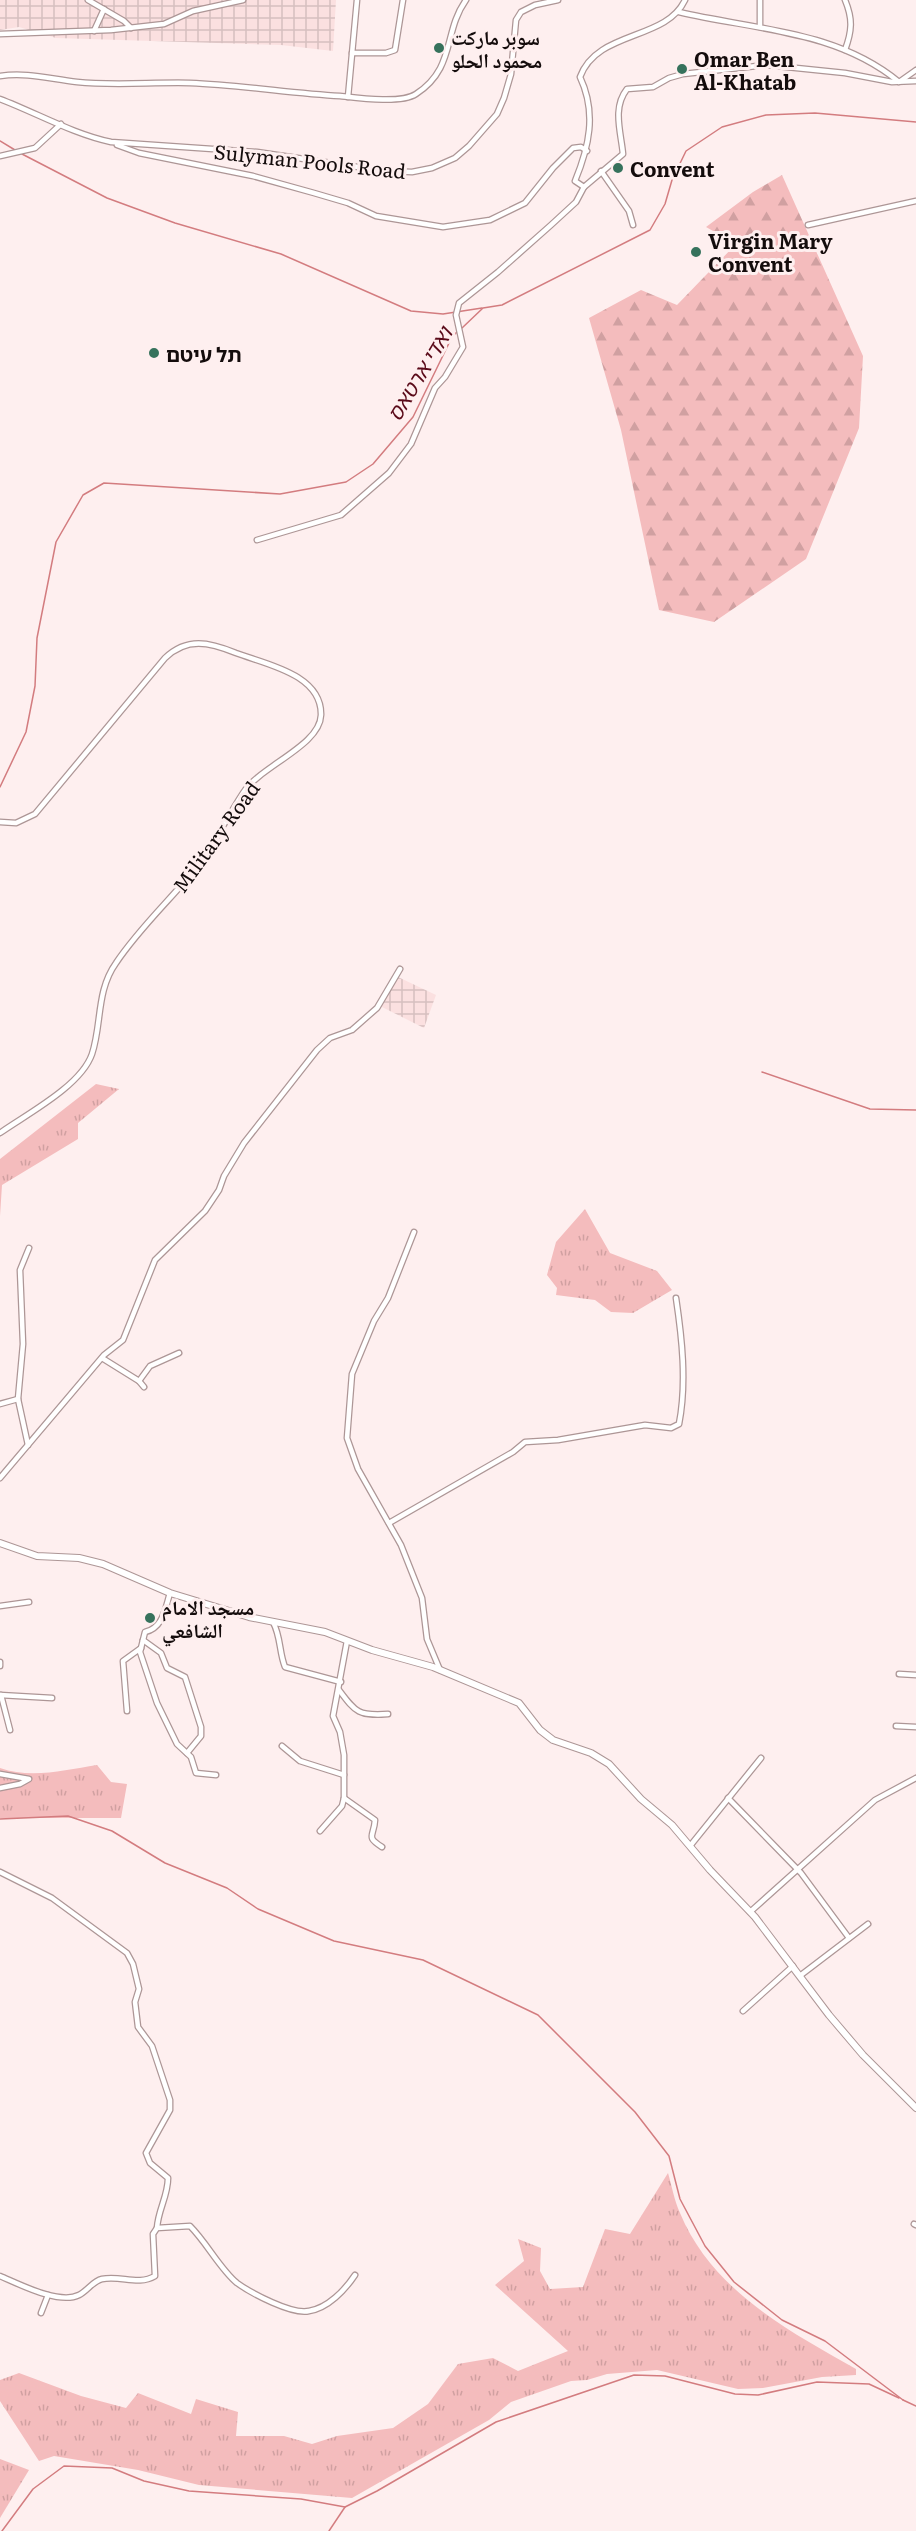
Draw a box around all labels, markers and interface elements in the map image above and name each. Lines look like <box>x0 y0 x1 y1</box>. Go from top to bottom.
place label: سوبر ماركت محمود الحلو <box>451 21 542 74</box>
marker: سوبر ماركت محمود الحلو <box>432 41 446 55</box>
place label: Omar Ben Al-Khatab <box>694 43 796 96</box>
marker: Omar Ben Al-Khatab <box>675 62 689 76</box>
street label: Sulyman Pools Road <box>213 135 407 185</box>
place label: Convent <box>630 153 715 183</box>
marker: Convent <box>611 161 625 175</box>
place label: Virgin Mary Convent <box>708 225 833 278</box>
marker: Virgin Mary Convent <box>689 245 703 259</box>
water label: ואדי ארטאס <box>378 319 459 426</box>
place label: תל עיטם <box>166 338 242 368</box>
marker: תל עיטם <box>147 346 161 360</box>
street label: Military Road <box>164 774 266 898</box>
place label: مسجد الامام الشافعي <box>162 1591 254 1647</box>
marker: مسجد الامام الشافعي <box>143 1611 157 1625</box>

